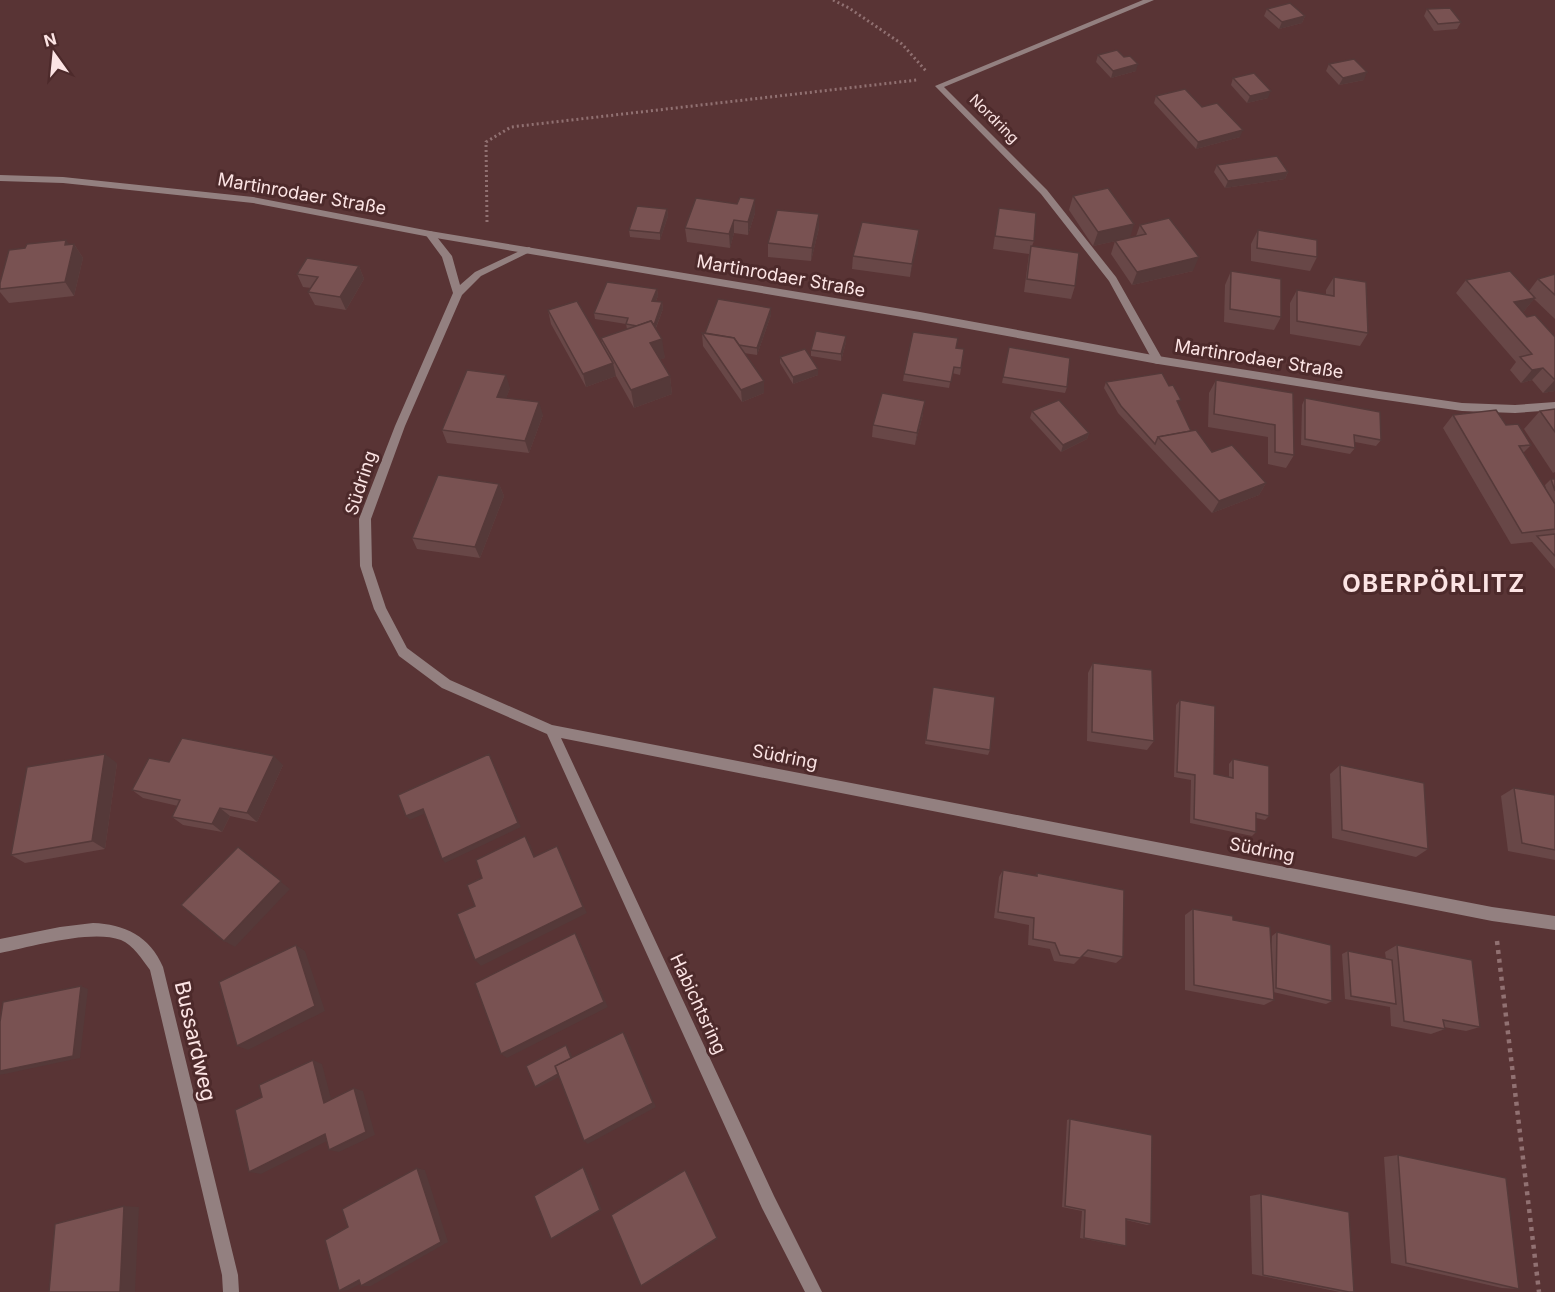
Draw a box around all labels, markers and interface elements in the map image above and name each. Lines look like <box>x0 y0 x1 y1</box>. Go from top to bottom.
north arrow <box>24 24 84 84</box>
text: N <box>42 28 59 51</box>
street label: Nordring <box>966 90 1023 147</box>
street label: Martinrodaer Straße <box>216 168 388 219</box>
street label: Martinrodaer Straße <box>695 250 867 301</box>
street label: Martinrodaer Straße <box>1173 335 1345 382</box>
street label: Südring <box>340 448 381 518</box>
district label: OBERPÖRLITZ <box>1342 569 1526 598</box>
street label: Südring <box>751 740 820 773</box>
street label: Südring <box>1228 833 1297 866</box>
street label: Habichtsring <box>666 950 731 1057</box>
street label: Bussardweg <box>170 978 221 1103</box>

